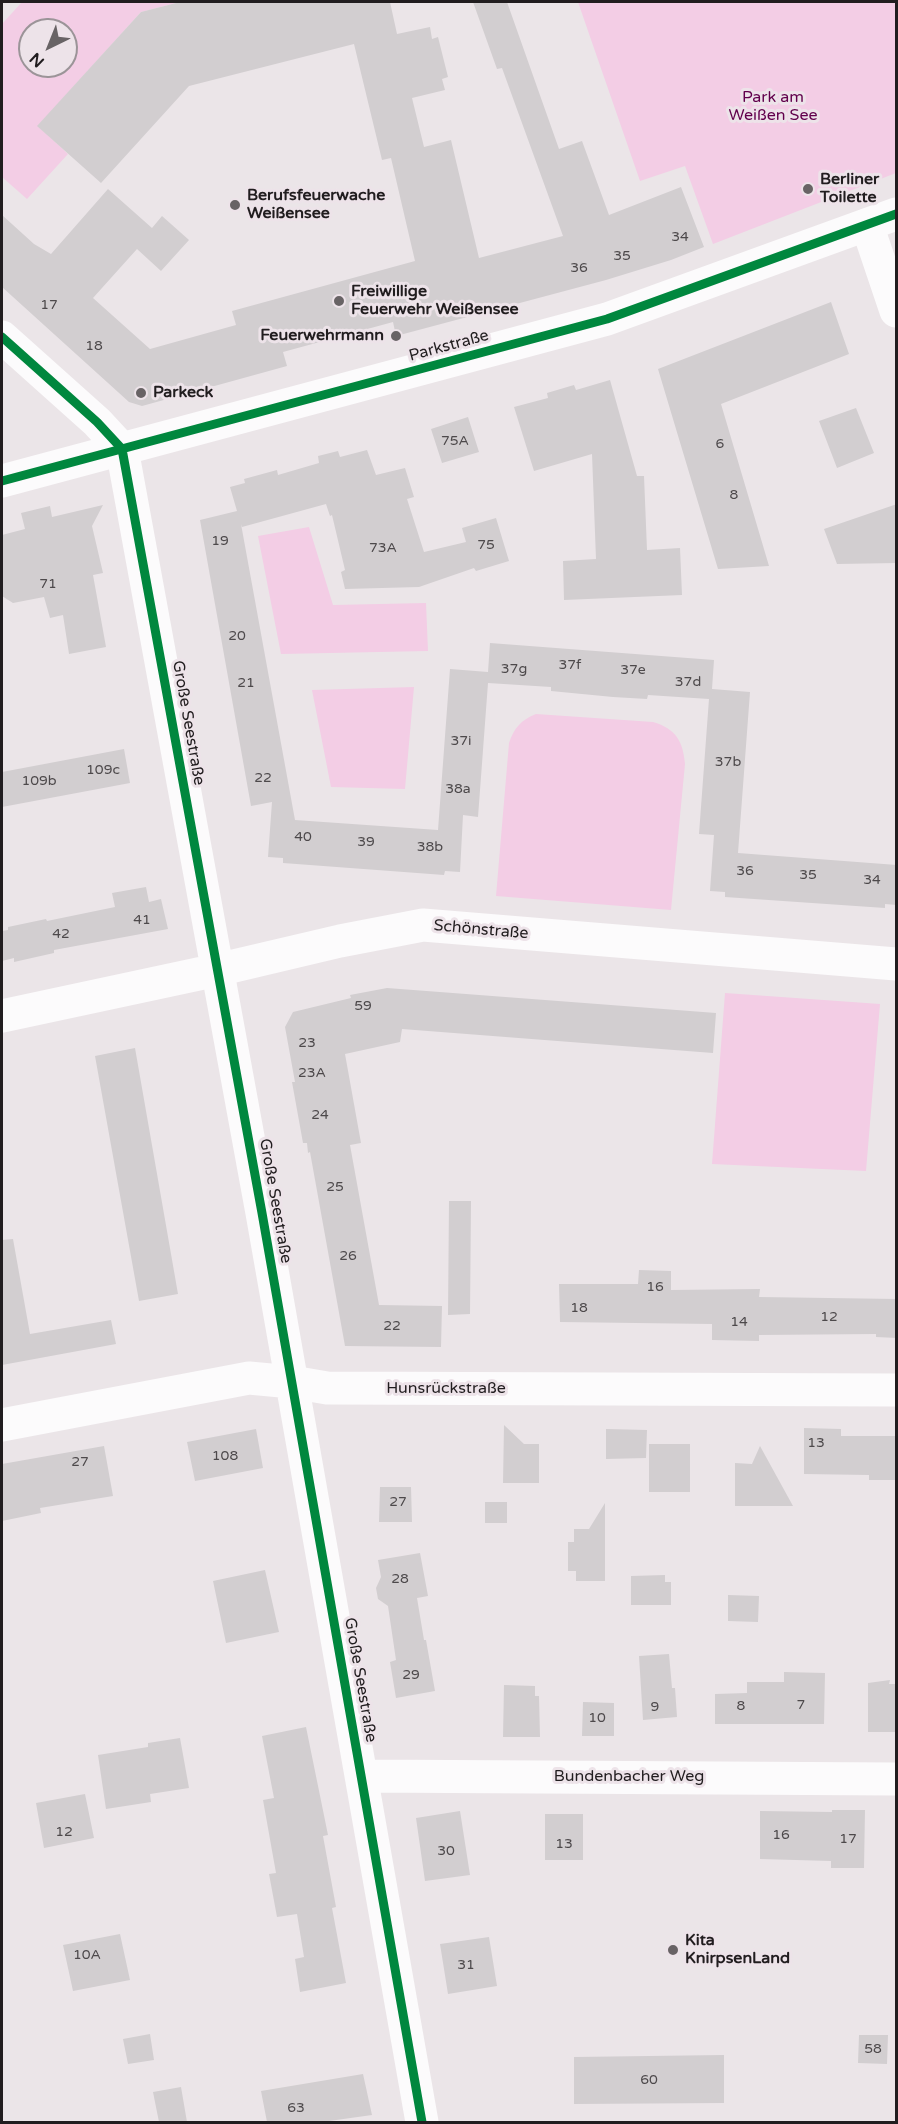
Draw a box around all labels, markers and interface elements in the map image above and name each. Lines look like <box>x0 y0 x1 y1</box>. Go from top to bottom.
north arrow <box>18 18 78 78</box>
text: N <box>26 48 49 71</box>
park label: Park am Weißen See <box>728 88 818 126</box>
place label: Berliner Toilette <box>820 170 879 208</box>
marker: Berliner Toilette <box>801 182 815 196</box>
place label: Berufsfeuerwache Weißensee <box>247 186 385 224</box>
marker: Berufsfeuerwache Weißensee <box>228 198 242 212</box>
house number: 34 <box>671 229 689 245</box>
house number: 35 <box>613 248 631 264</box>
house number: 36 <box>570 260 588 276</box>
place label: Freiwillige Feuerwehr Weißensee <box>351 282 519 320</box>
marker: Freiwillige Feuerwehr Weißensee <box>332 294 346 308</box>
house number: 17 <box>40 297 58 313</box>
place label: Feuerwehrmann <box>260 326 384 346</box>
street label: Parkstraße <box>407 326 491 366</box>
marker: Feuerwehrmann <box>389 329 403 343</box>
house number: 18 <box>85 338 103 354</box>
place label: Parkeck <box>153 383 213 403</box>
marker: Parkeck <box>134 386 148 400</box>
house number: 75A <box>441 433 469 449</box>
house number: 6 <box>716 436 724 452</box>
house number: 8 <box>730 487 738 503</box>
house number: 19 <box>211 533 229 549</box>
house number: 75 <box>477 537 495 553</box>
house number: 73A <box>369 540 397 556</box>
house number: 71 <box>39 576 57 592</box>
house number: 20 <box>228 628 246 644</box>
house number: 37f <box>559 657 581 673</box>
street label: Große Seestraße <box>168 659 208 787</box>
house number: 37g <box>501 661 527 677</box>
house number: 37e <box>620 662 646 678</box>
house number: 37d <box>675 674 701 690</box>
house number: 21 <box>237 675 255 691</box>
house number: 37i <box>450 733 472 749</box>
house number: 37b <box>715 754 741 770</box>
house number: 109c <box>86 762 120 778</box>
house number: 22 <box>254 770 272 786</box>
house number: 109b <box>21 773 57 789</box>
house number: 38a <box>445 781 471 797</box>
house number: 40 <box>294 829 312 845</box>
house number: 39 <box>357 834 375 850</box>
house number: 38b <box>417 839 443 855</box>
house number: 36 <box>736 863 754 879</box>
house number: 35 <box>799 867 817 883</box>
house number: 34 <box>863 872 881 888</box>
house number: 41 <box>133 912 151 928</box>
street label: Schönstraße <box>433 916 529 944</box>
house number: 42 <box>52 926 70 942</box>
house number: 59 <box>354 998 372 1014</box>
house number: 23 <box>298 1035 316 1051</box>
house number: 23A <box>298 1065 326 1081</box>
house number: 24 <box>311 1107 329 1123</box>
street label: Große Seestraße <box>255 1137 295 1265</box>
house number: 25 <box>326 1179 344 1195</box>
house number: 26 <box>339 1248 357 1264</box>
house number: 16 <box>646 1279 664 1295</box>
house number: 18 <box>570 1300 588 1316</box>
house number: 12 <box>820 1309 838 1325</box>
house number: 14 <box>730 1314 748 1330</box>
house number: 22 <box>383 1318 401 1334</box>
street label: Hunsrückstraße <box>386 1379 506 1399</box>
house number: 13 <box>807 1435 825 1451</box>
house number: 108 <box>212 1448 238 1464</box>
house number: 27 <box>71 1454 89 1470</box>
house number: 27 <box>389 1494 407 1510</box>
house number: 28 <box>391 1571 409 1587</box>
street label: Große Seestraße <box>340 1616 380 1744</box>
house number: 29 <box>402 1667 420 1683</box>
house number: 7 <box>797 1697 805 1713</box>
house number: 8 <box>737 1698 745 1714</box>
house number: 9 <box>651 1699 659 1715</box>
house number: 10 <box>588 1710 606 1726</box>
street label: Bundenbacher Weg <box>554 1767 704 1787</box>
house number: 12 <box>55 1824 73 1840</box>
house number: 16 <box>772 1827 790 1843</box>
house number: 17 <box>839 1831 857 1847</box>
house number: 13 <box>555 1836 573 1852</box>
house number: 30 <box>437 1843 455 1859</box>
place label: Kita KnirpsenLand <box>685 1931 790 1969</box>
marker: Kita KnirpsenLand <box>666 1943 680 1957</box>
house number: 10A <box>73 1947 101 1963</box>
house number: 31 <box>457 1957 475 1973</box>
house number: 58 <box>864 2041 882 2057</box>
house number: 60 <box>640 2072 658 2088</box>
house number: 63 <box>287 2100 305 2116</box>

